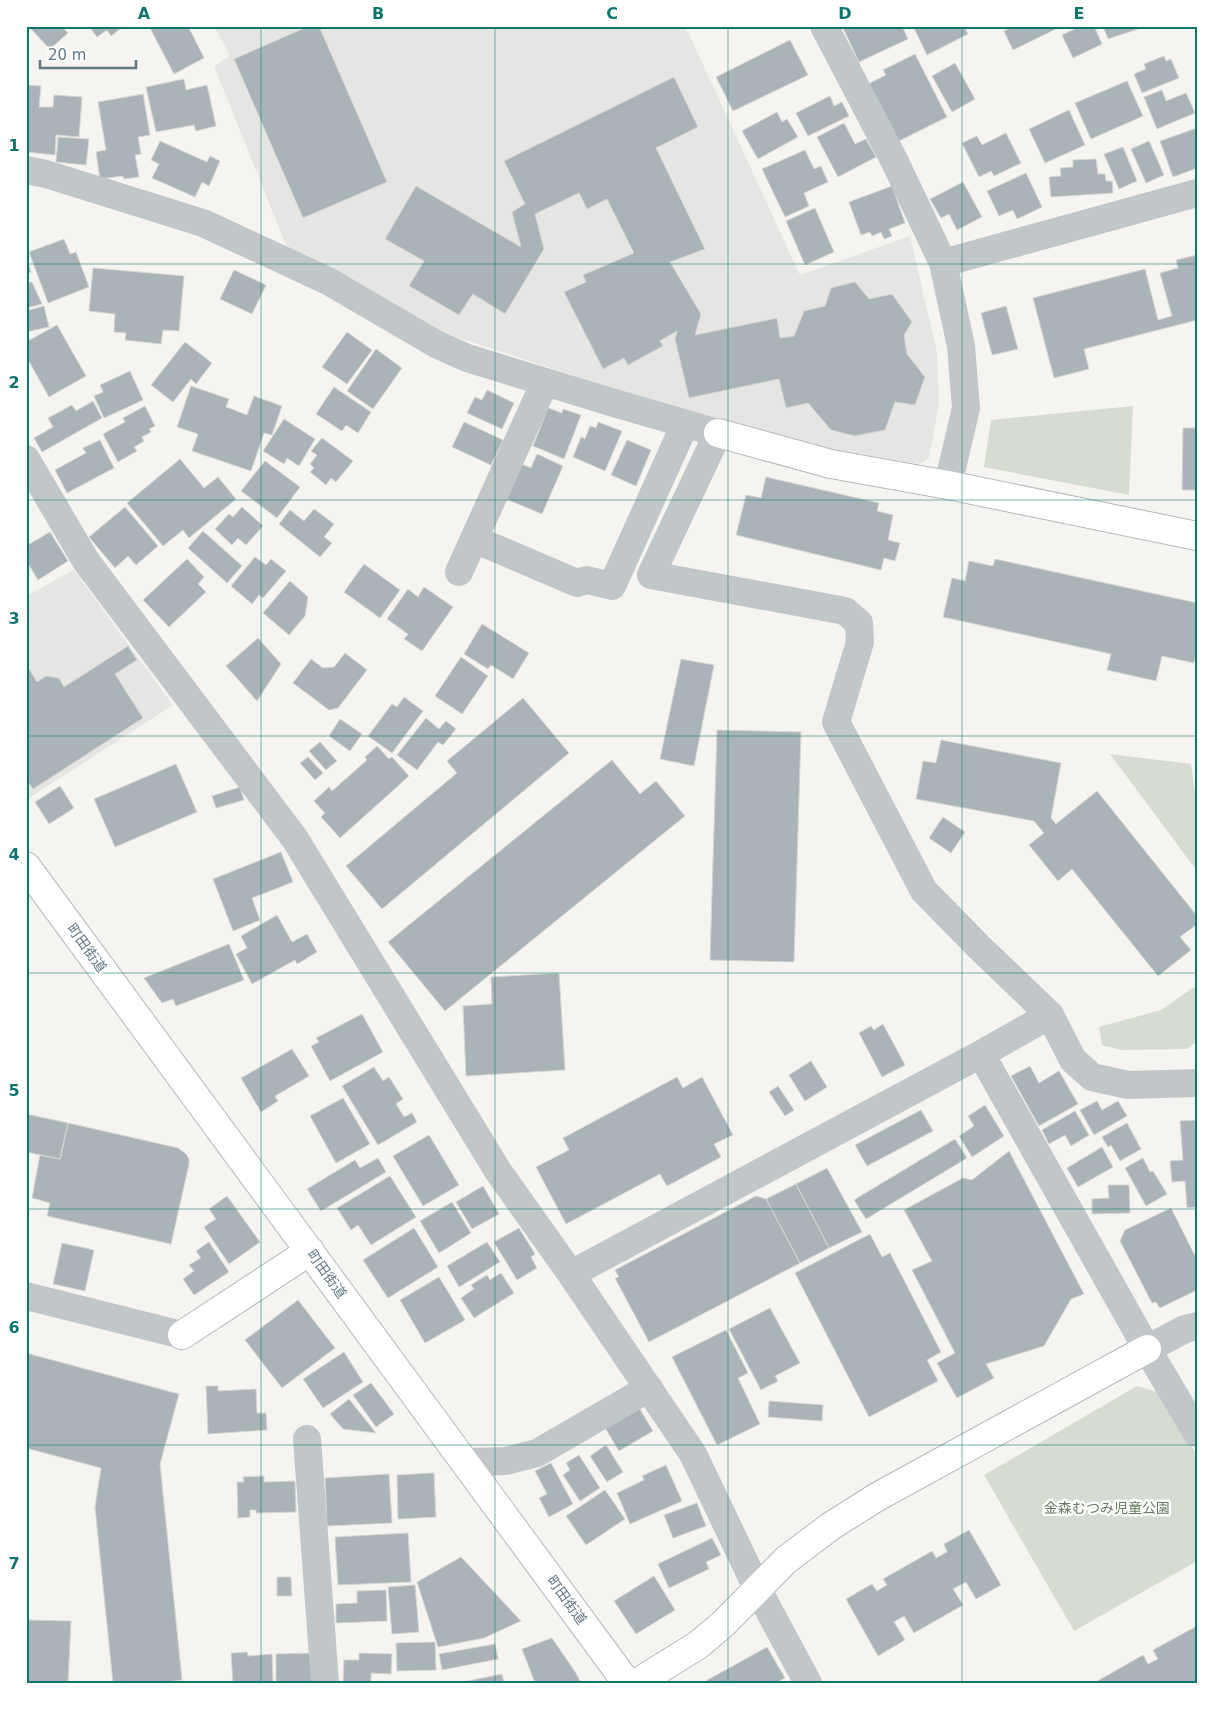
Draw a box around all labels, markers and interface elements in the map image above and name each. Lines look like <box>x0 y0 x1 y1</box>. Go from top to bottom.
text: A <box>138 4 151 23</box>
text: B <box>372 4 384 23</box>
text: C <box>606 4 618 23</box>
text: D <box>838 4 852 23</box>
text: E <box>1074 4 1084 23</box>
scale bar <box>40 38 136 70</box>
text: 20 m <box>48 46 86 64</box>
text: 1 <box>8 136 20 155</box>
text: 2 <box>8 373 20 392</box>
text: 3 <box>8 609 20 628</box>
text: 4 <box>8 845 20 864</box>
street label: 町田街道 <box>64 921 110 975</box>
text: 5 <box>8 1081 20 1100</box>
street label: 町田街道 <box>304 1247 350 1301</box>
text: 6 <box>8 1318 20 1337</box>
park label: 金森むつみ児童公園 <box>1044 1500 1170 1516</box>
text: 7 <box>8 1554 20 1573</box>
street label: 町田街道 <box>544 1573 590 1627</box>

